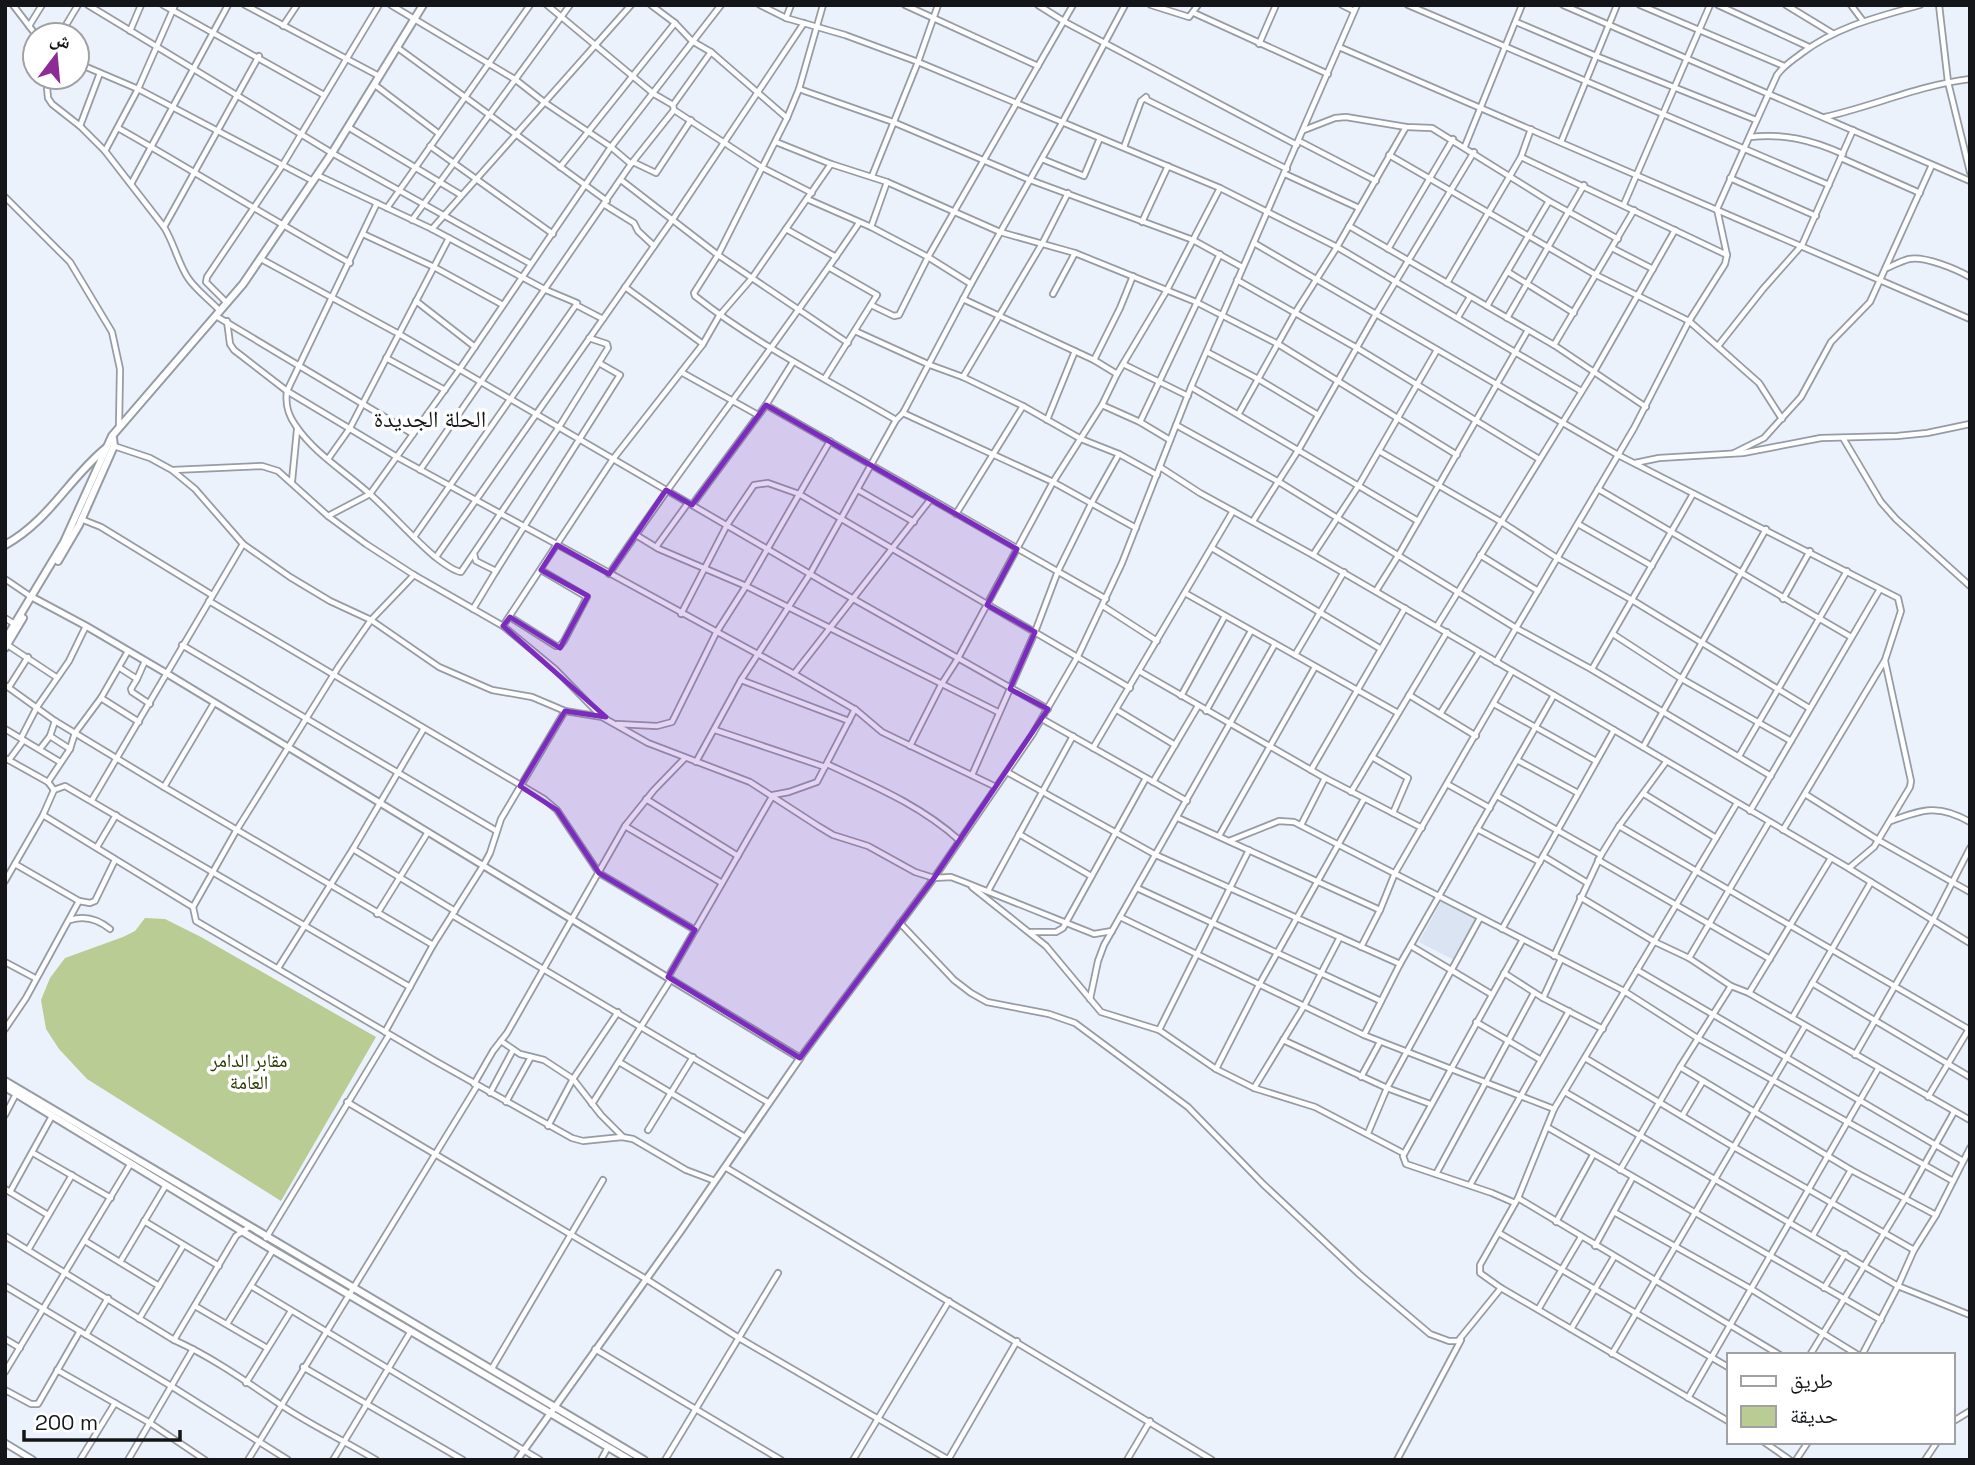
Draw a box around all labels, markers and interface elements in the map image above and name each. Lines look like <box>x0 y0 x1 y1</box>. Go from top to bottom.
north arrow <box>21 21 91 91</box>
text: ش <box>47 25 74 55</box>
district label: الحلة الجديدة <box>374 404 486 434</box>
park label: مقابر الدامر العامة <box>209 1048 288 1095</box>
legend <box>1727 1353 1954 1444</box>
text: طريق <box>1790 1367 1833 1394</box>
scale bar <box>24 1398 180 1442</box>
text: حديقة <box>1790 1402 1838 1429</box>
text: 200 m <box>35 1409 98 1436</box>

